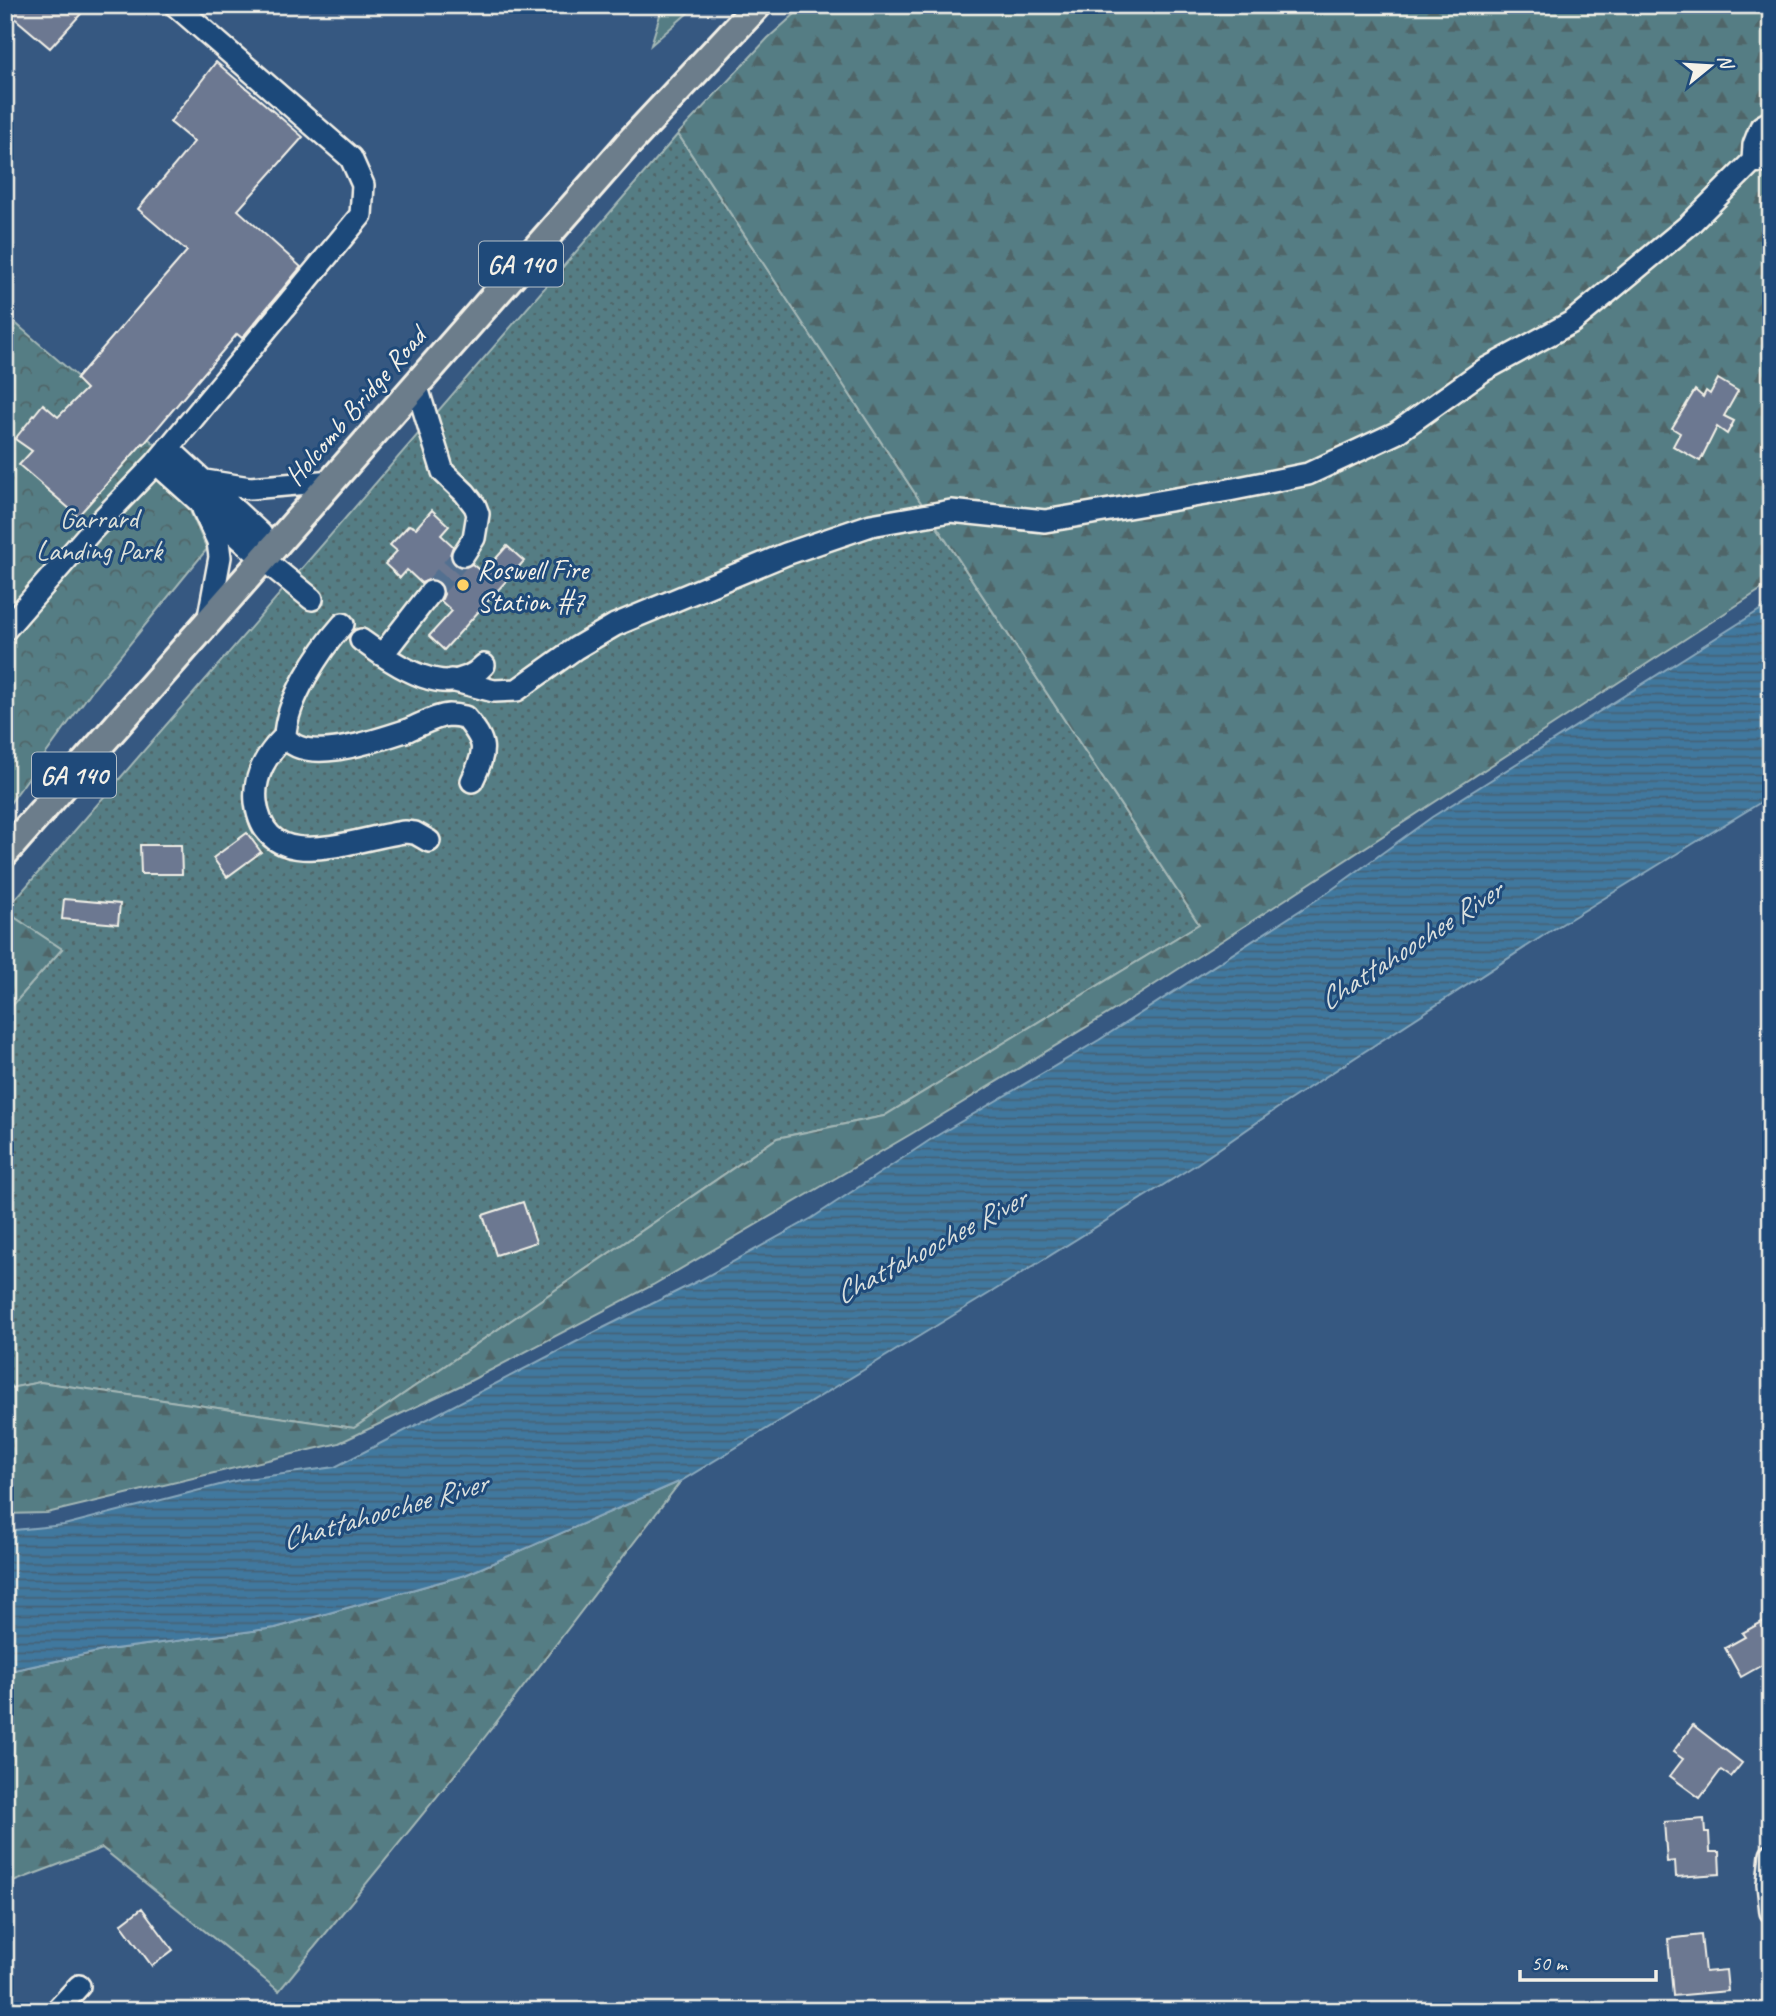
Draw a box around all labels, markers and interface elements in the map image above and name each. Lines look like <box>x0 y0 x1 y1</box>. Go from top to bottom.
north arrow <box>1674 32 1744 102</box>
text: N <box>1712 52 1739 73</box>
road number: GA 140 <box>479 242 563 286</box>
street label: Holcomb Bridge Road <box>277 317 436 492</box>
park label: Garrard Landing Park <box>36 501 164 568</box>
place label: Roswell Fire Station #7 <box>477 552 590 619</box>
marker: Roswell Fire Station #7 <box>455 577 471 593</box>
road number: GA 140 <box>32 752 116 797</box>
water label: Chattahoochee River <box>1311 869 1513 1019</box>
water label: Chattahoochee River <box>828 1178 1036 1312</box>
water label: Chattahoochee River <box>277 1462 495 1558</box>
scale bar <box>1520 1939 1657 1983</box>
text: 50 m <box>1531 1950 1569 1976</box>

